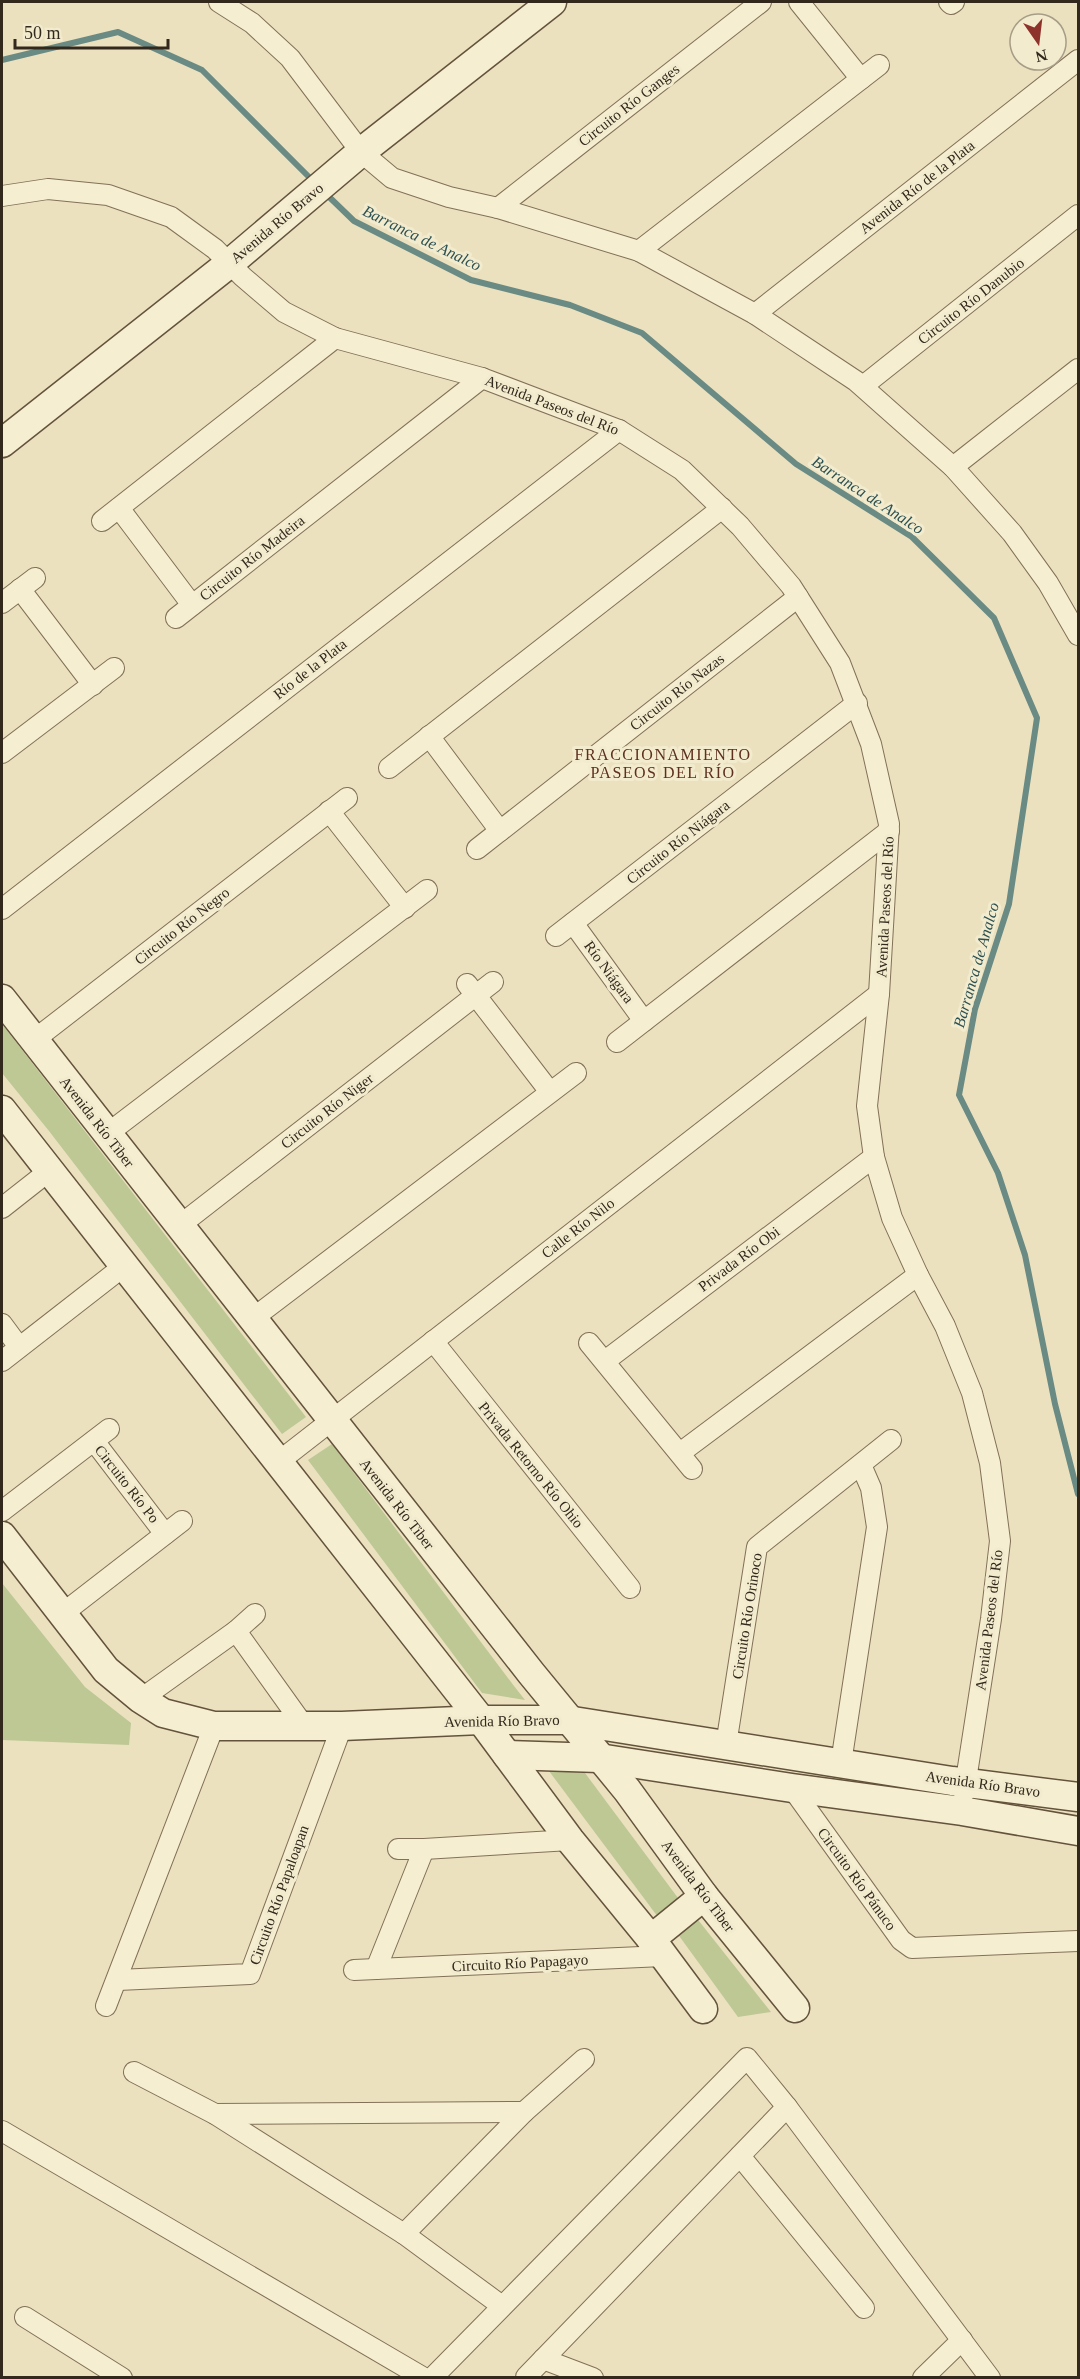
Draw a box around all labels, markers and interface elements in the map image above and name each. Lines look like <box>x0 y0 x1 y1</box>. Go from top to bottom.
scale bar <box>15 12 168 50</box>
north arrow <box>1008 12 1068 72</box>
text: 50 m <box>24 23 61 43</box>
text: N <box>1033 46 1049 66</box>
street label: Circuito Río Ganges <box>575 61 683 149</box>
street label: Avenida Río de la Plata <box>856 137 978 237</box>
street label: Avenida Río Bravo <box>228 180 326 266</box>
water label: Barranca de Analco <box>360 202 484 274</box>
street label: Circuito Río Danubio <box>915 255 1027 347</box>
street label: Avenida Paseos del Río <box>483 372 621 438</box>
water label: Barranca de Analco <box>809 453 927 537</box>
street label: Circuito Río Madeira <box>197 512 308 604</box>
street label: Río de la Plata <box>270 635 350 702</box>
street label: Circuito Río Nazas <box>627 650 727 734</box>
district label: FRACCIONAMIENTO PASEOS DEL RÍO <box>575 746 751 781</box>
street label: Circuito Río Niágara <box>624 797 733 887</box>
street label: Avenida Paseos del Río <box>873 836 897 978</box>
street label: Circuito Río Negro <box>131 884 233 968</box>
water label: Barranca de Analco <box>950 900 1002 1030</box>
street label: Río Niágara <box>581 938 637 1006</box>
street label: Circuito Río Niger <box>278 1070 376 1152</box>
street label: Avenida Río Tiber <box>57 1074 137 1170</box>
street label: Calle Río Nilo <box>539 1195 617 1261</box>
street label: Privada Río Obi <box>695 1223 783 1295</box>
street label: Privada Retorno Río Ohio <box>475 1399 587 1531</box>
street label: Circuito Río Po <box>92 1442 162 1526</box>
street label: Avenida Río Tiber <box>357 1456 437 1552</box>
street label: Avenida Paseos del Río <box>972 1549 1006 1691</box>
street label: Circuito Río Orinoco <box>729 1552 765 1680</box>
street label: Avenida Río Bravo <box>444 1712 560 1730</box>
street label: Avenida Río Bravo <box>925 1768 1041 1800</box>
street label: Circuito Río Papaloapan <box>246 1823 312 1967</box>
street label: Circuito Río Pánuco <box>815 1825 899 1933</box>
street label: Avenida Río Tiber <box>658 1837 738 1935</box>
street label: Circuito Río Papagayo <box>451 1951 589 1975</box>

